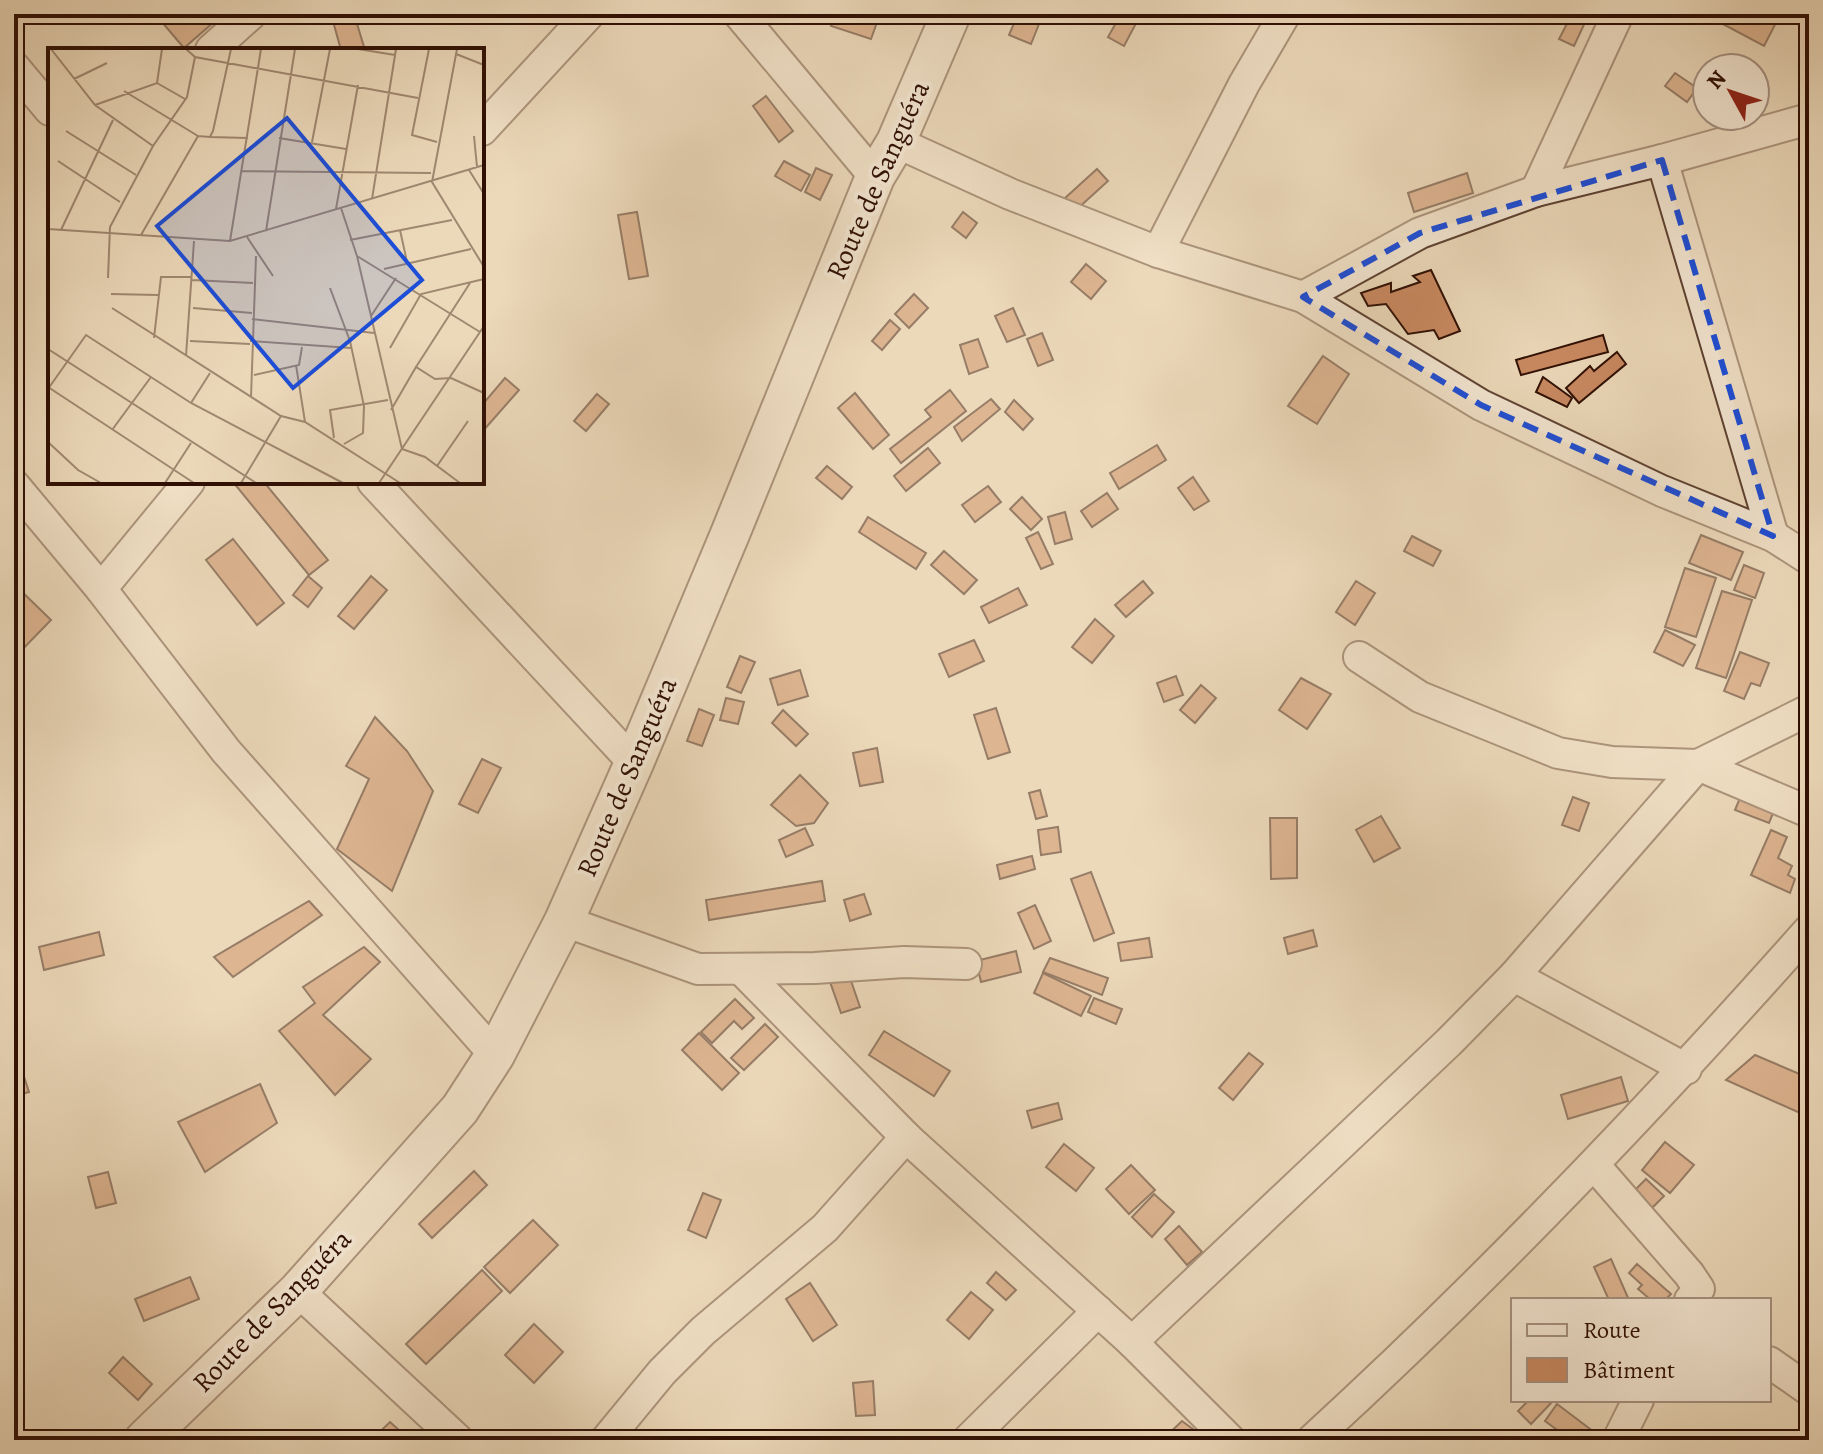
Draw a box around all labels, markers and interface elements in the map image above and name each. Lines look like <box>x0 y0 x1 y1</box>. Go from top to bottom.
inset map <box>48 48 484 484</box>
north arrow <box>1691 52 1771 132</box>
text: N <box>1700 64 1733 96</box>
street label: Route de Sanguéra <box>817 75 939 285</box>
street label: Route de Sanguéra <box>568 671 686 883</box>
street label: Route de Sanguéra <box>184 1221 360 1401</box>
legend <box>1511 1298 1771 1402</box>
text: Route <box>1583 1314 1641 1346</box>
text: Bâtiment <box>1583 1354 1675 1386</box>

